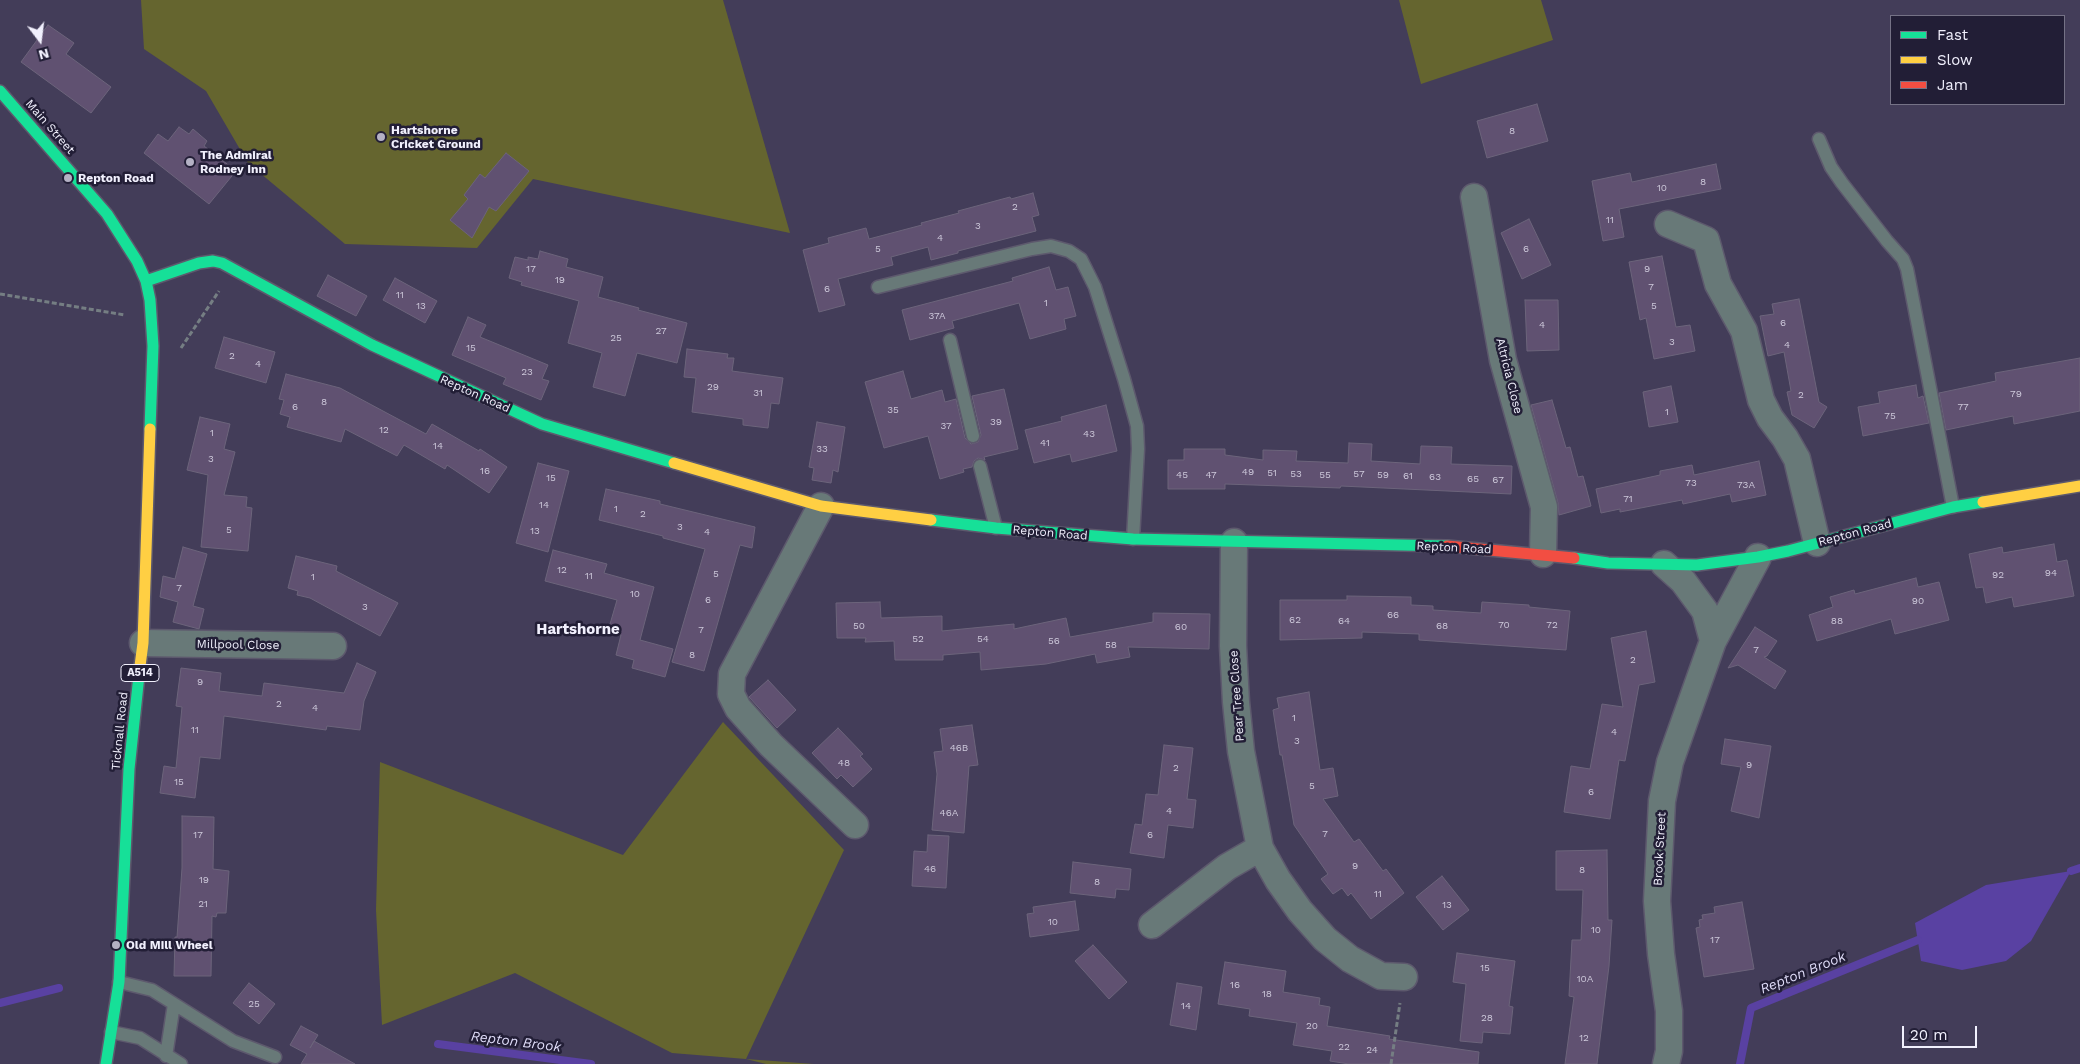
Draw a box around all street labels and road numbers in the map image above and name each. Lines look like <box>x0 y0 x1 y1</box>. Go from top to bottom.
street label: Main Street <box>22 97 78 157</box>
street label: Altricia Close <box>1493 337 1525 415</box>
street label: Repton Road <box>438 372 512 416</box>
street label: Repton Road <box>1817 516 1893 550</box>
street label: Repton Road <box>1012 523 1088 543</box>
street label: Repton Road <box>1416 539 1492 557</box>
street label: Millpool Close <box>196 637 280 653</box>
street label: Pear Tree Close <box>1227 650 1247 742</box>
road number: A514 <box>121 664 159 681</box>
street label: Ticknall Road <box>109 691 131 771</box>
street label: Brook Street <box>1651 812 1669 886</box>

